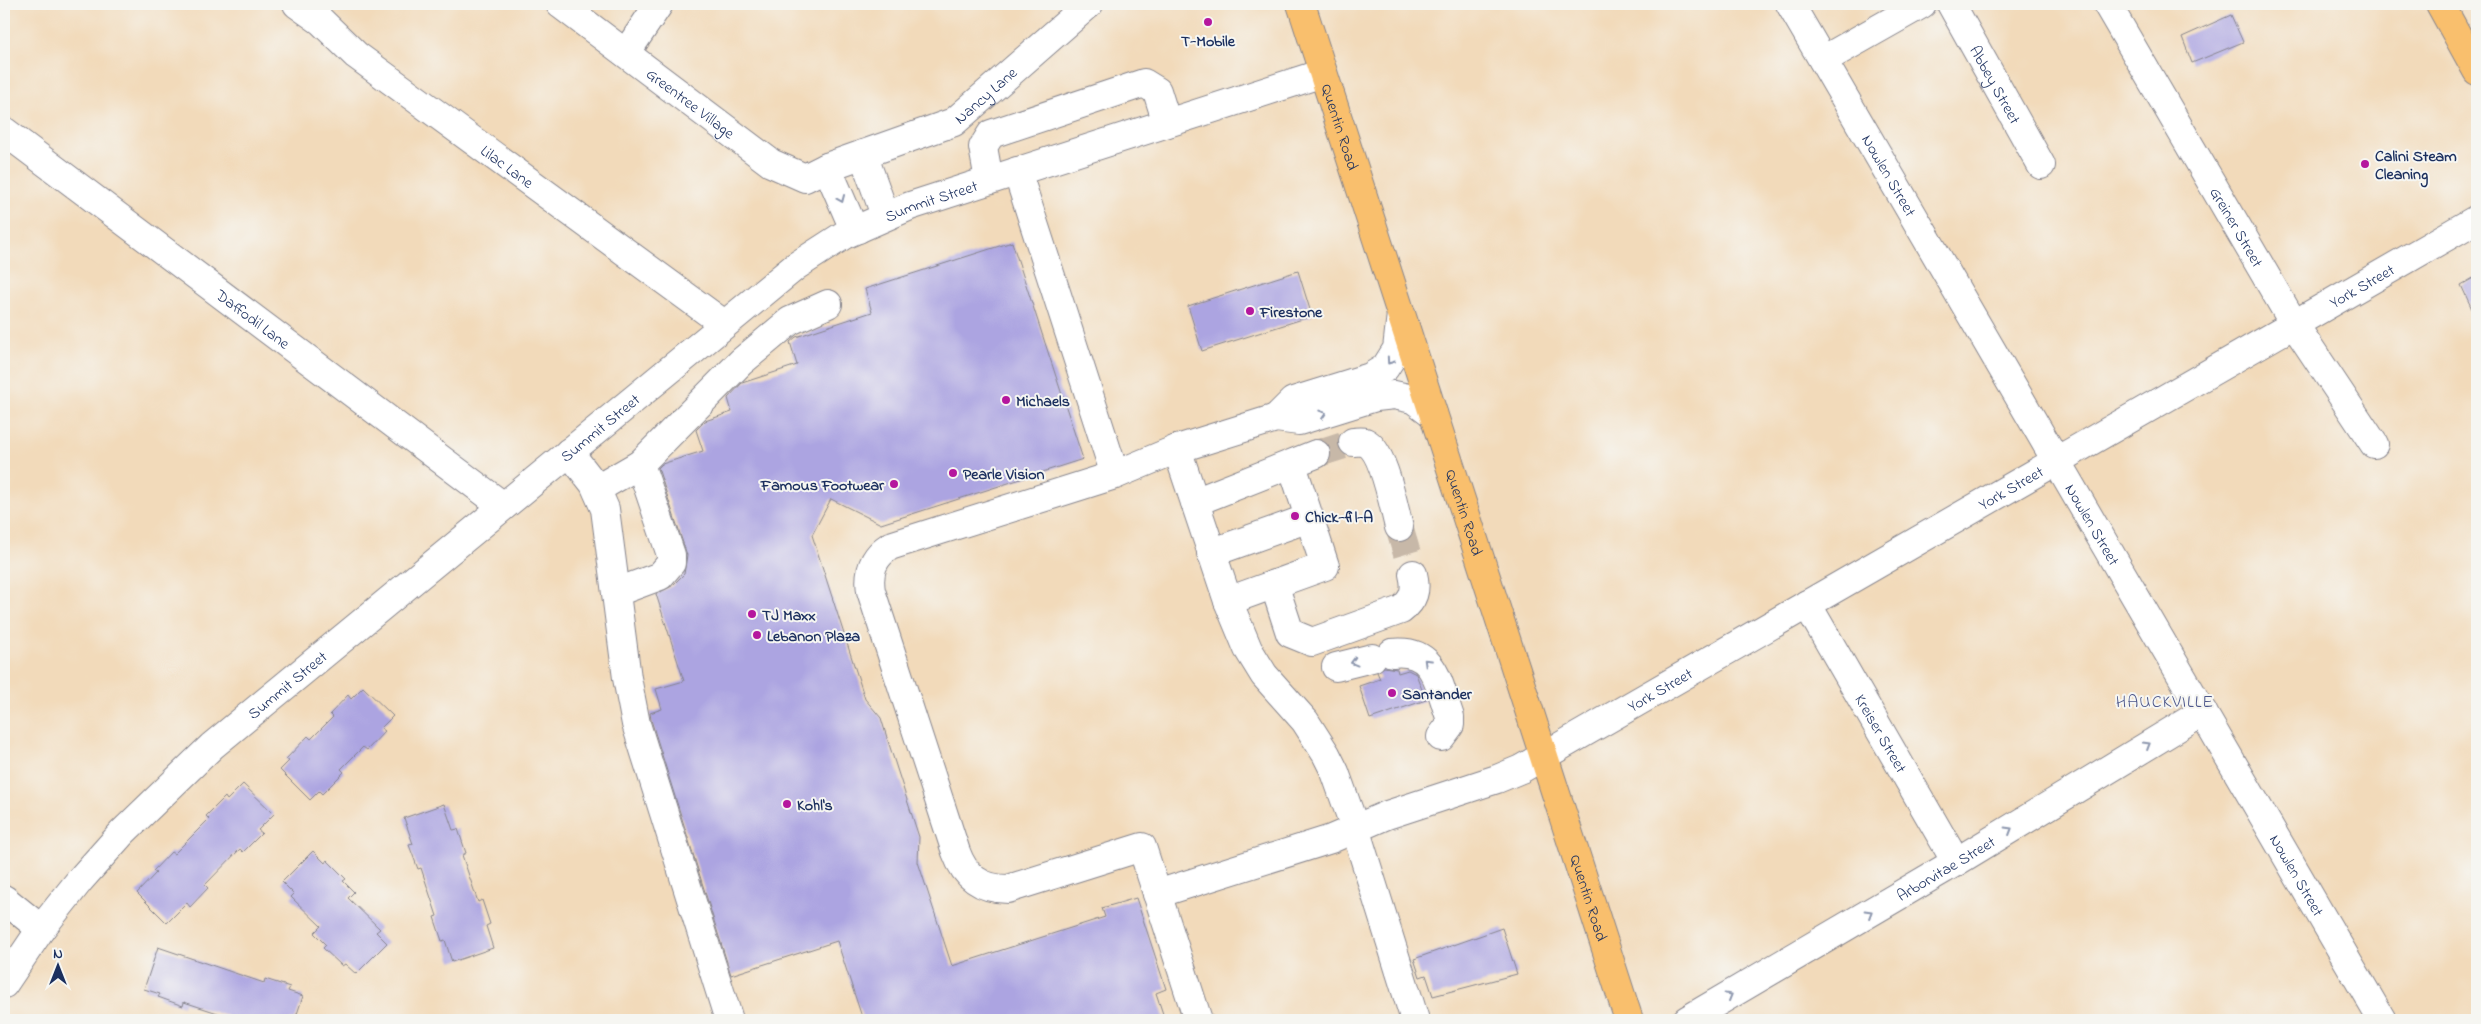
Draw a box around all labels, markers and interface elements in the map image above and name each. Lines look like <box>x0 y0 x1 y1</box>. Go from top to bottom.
marker: T-Mobile <box>1202 16 1214 28</box>
place label: T-Mobile <box>1181 30 1236 54</box>
street label: Abbey Street <box>1963 42 2026 130</box>
street label: Nancy Lane <box>950 61 1024 131</box>
street label: Greentree Village <box>640 63 740 146</box>
street label: Quentin Road <box>1314 81 1364 174</box>
street label: Nowlen Street <box>1855 131 1922 222</box>
street label: Lilac Lane <box>475 140 539 196</box>
place label: Calini Steam Cleaning <box>2375 145 2457 188</box>
marker: Calini Steam Cleaning <box>2359 158 2371 170</box>
street label: Summit Street <box>881 175 982 230</box>
street label: Greiner Street <box>2203 183 2269 273</box>
one-way arrow <box>835 194 845 203</box>
street label: York Street <box>2326 259 2400 315</box>
street label: Daffodil Lane <box>209 284 295 356</box>
place label: Firestone <box>1259 301 1323 325</box>
marker: Firestone <box>1244 305 1256 317</box>
one-way arrow <box>1387 355 1396 364</box>
street label: Summit Street <box>556 388 647 469</box>
place label: Michaels <box>1016 390 1070 414</box>
marker: Michaels <box>1000 394 1012 406</box>
one-way arrow <box>1318 409 1327 419</box>
street label: York Street <box>1975 461 2049 517</box>
place label: Pearle Vision <box>963 463 1044 487</box>
marker: Pearle Vision <box>947 467 959 479</box>
street label: Quentin Road <box>1438 467 1488 559</box>
place label: Famous Footwear <box>760 474 885 498</box>
marker: Famous Footwear <box>888 478 900 490</box>
street label: Nowlen Street <box>2058 480 2125 571</box>
place label: Chick-fil-A <box>1305 506 1373 530</box>
marker: Chick-fil-A <box>1289 510 1301 522</box>
place label: TJ Maxx <box>762 604 816 628</box>
marker: TJ Maxx <box>746 608 758 620</box>
place label: Lebanon Plaza <box>767 625 861 649</box>
marker: Lebanon Plaza <box>751 629 763 641</box>
street label: Summit Street <box>243 646 334 726</box>
one-way arrow <box>1351 657 1359 667</box>
one-way arrow <box>1423 659 1432 668</box>
street label: York Street <box>1624 662 1698 719</box>
place label: Santander <box>1402 683 1473 707</box>
marker: Santander <box>1386 687 1398 699</box>
street label: Kreiser Street <box>1848 690 1912 778</box>
district label: HAUCKVILLE <box>2116 690 2214 716</box>
one-way arrow <box>2142 742 2151 752</box>
place label: Kohl's <box>797 794 833 818</box>
marker: Kohl's <box>781 798 793 810</box>
one-way arrow <box>2003 826 2012 836</box>
street label: Arborvitae Street <box>1893 830 2001 908</box>
street label: Nowlen Street <box>2262 830 2329 922</box>
street label: Quentin Road <box>1562 852 1613 944</box>
one-way arrow <box>1864 910 1873 920</box>
north arrow <box>32 942 82 992</box>
text: N <box>53 944 63 965</box>
one-way arrow <box>1724 992 1733 1002</box>

